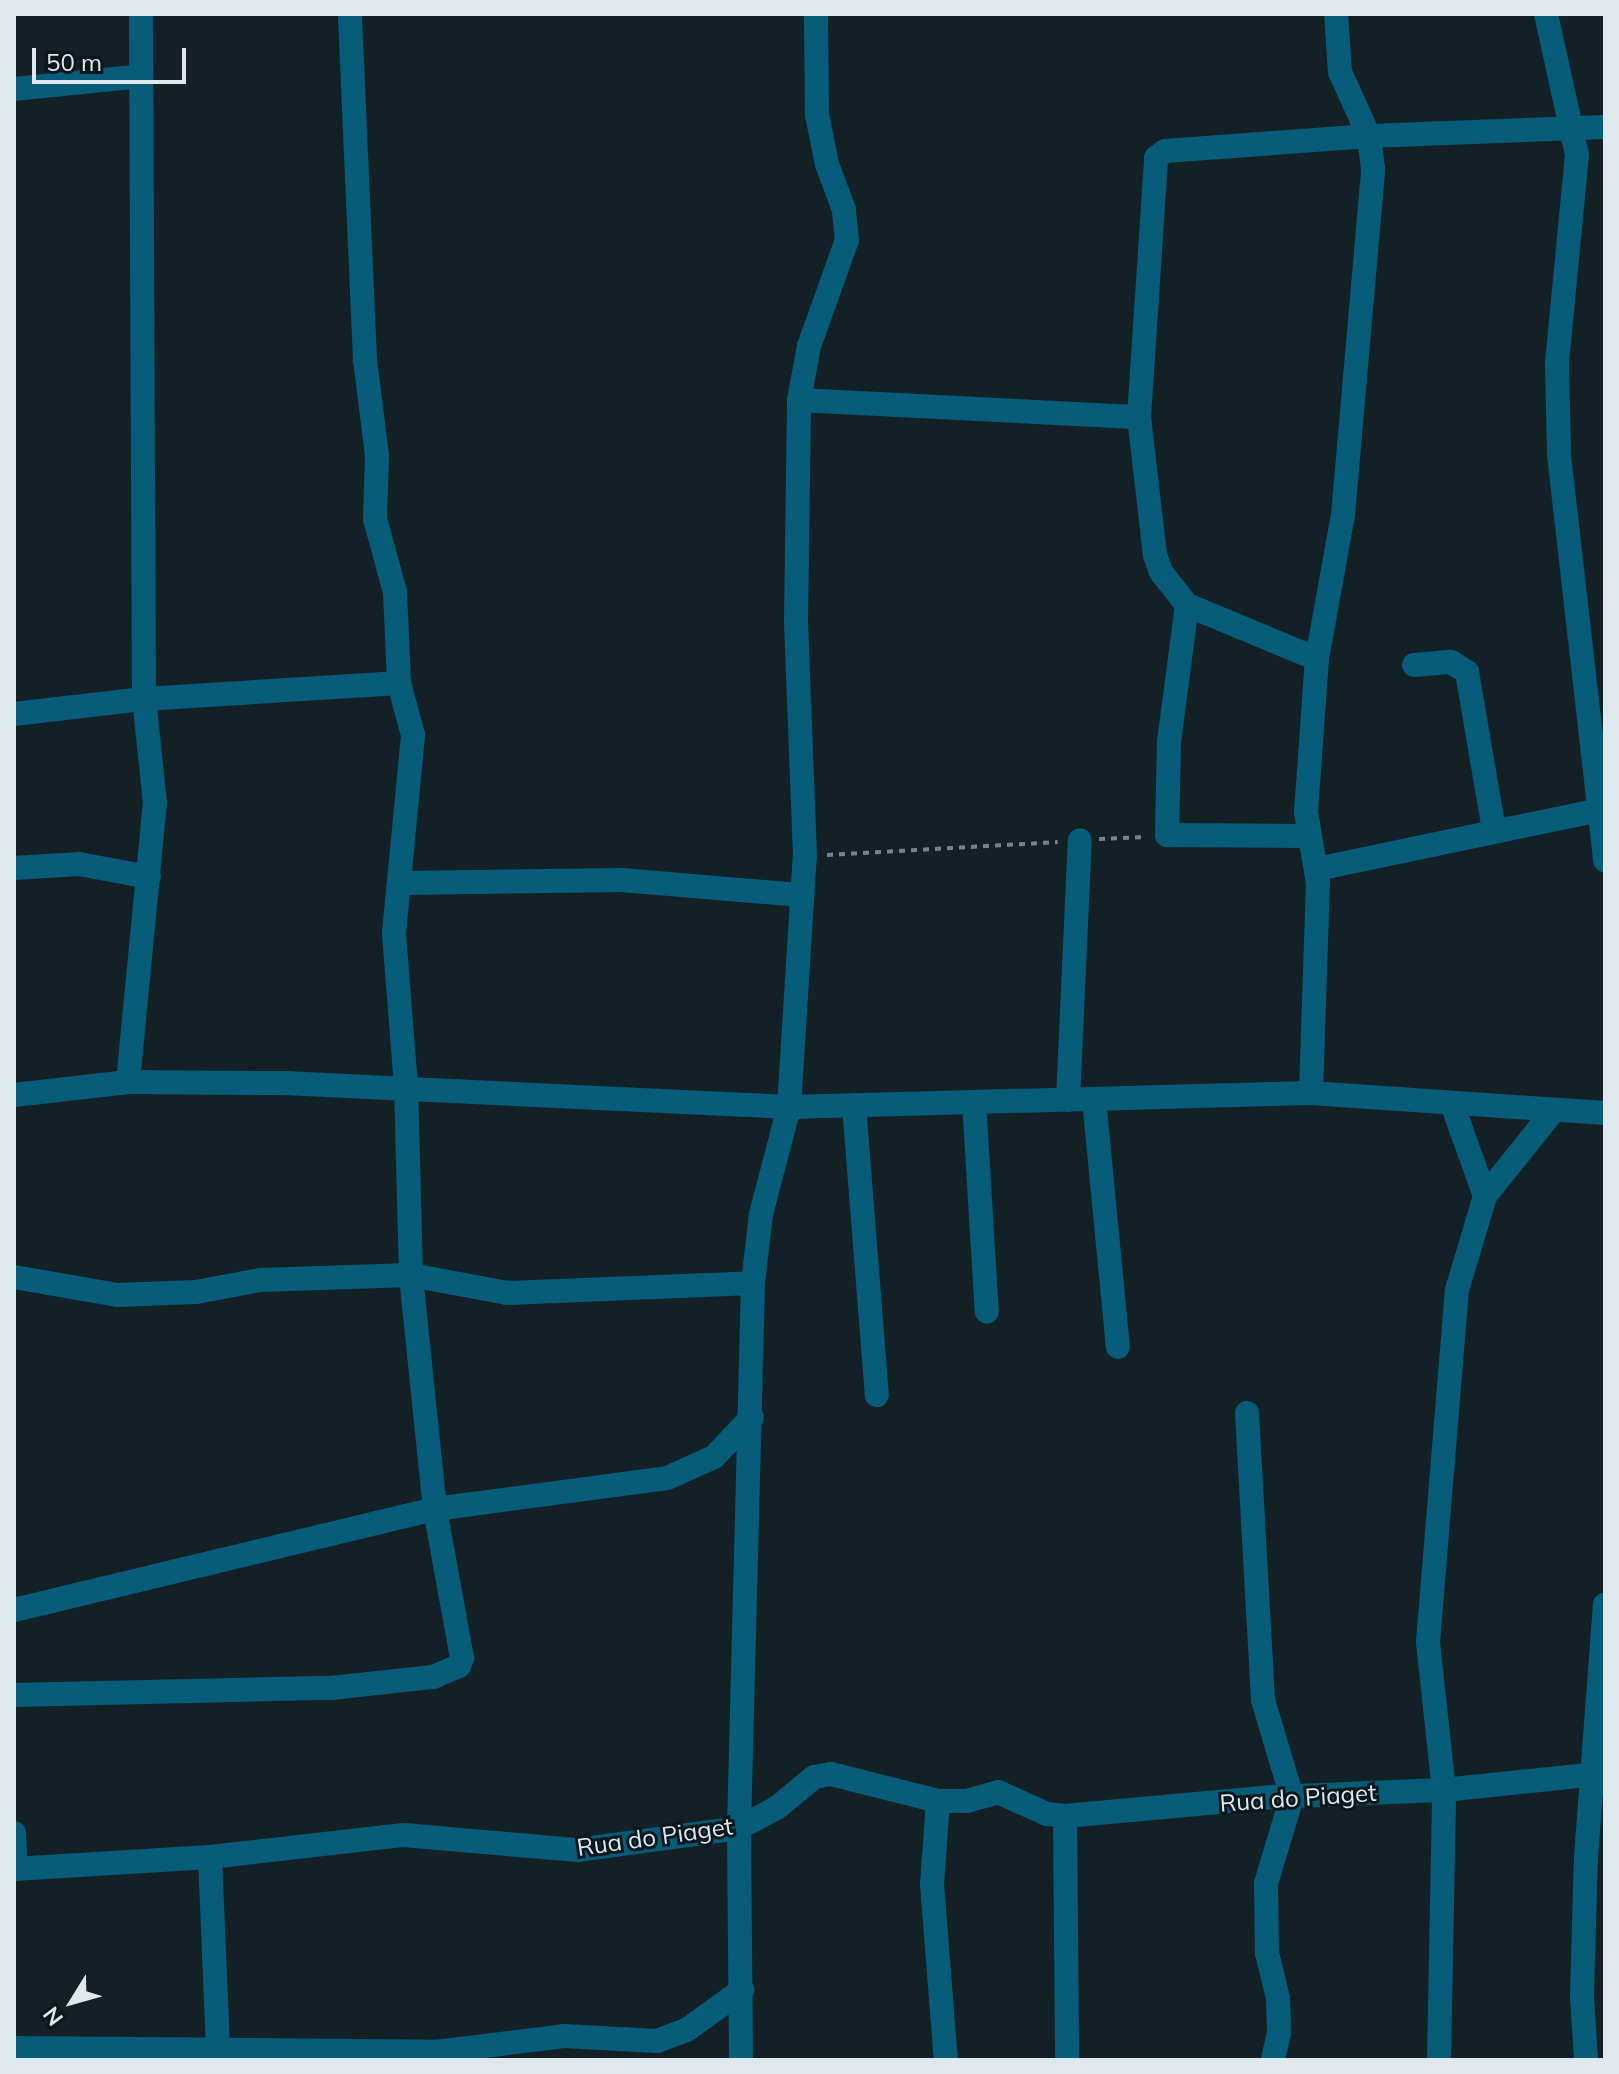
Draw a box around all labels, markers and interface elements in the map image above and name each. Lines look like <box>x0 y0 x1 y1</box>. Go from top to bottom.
scale bar <box>36 32 190 82</box>
text: 50 m <box>46 47 102 77</box>
street label: Rua do Piaget <box>1219 1778 1377 1818</box>
street label: Rua do Piaget <box>575 1812 735 1862</box>
north arrow <box>32 1962 112 2042</box>
text: N <box>37 2001 69 2032</box>

